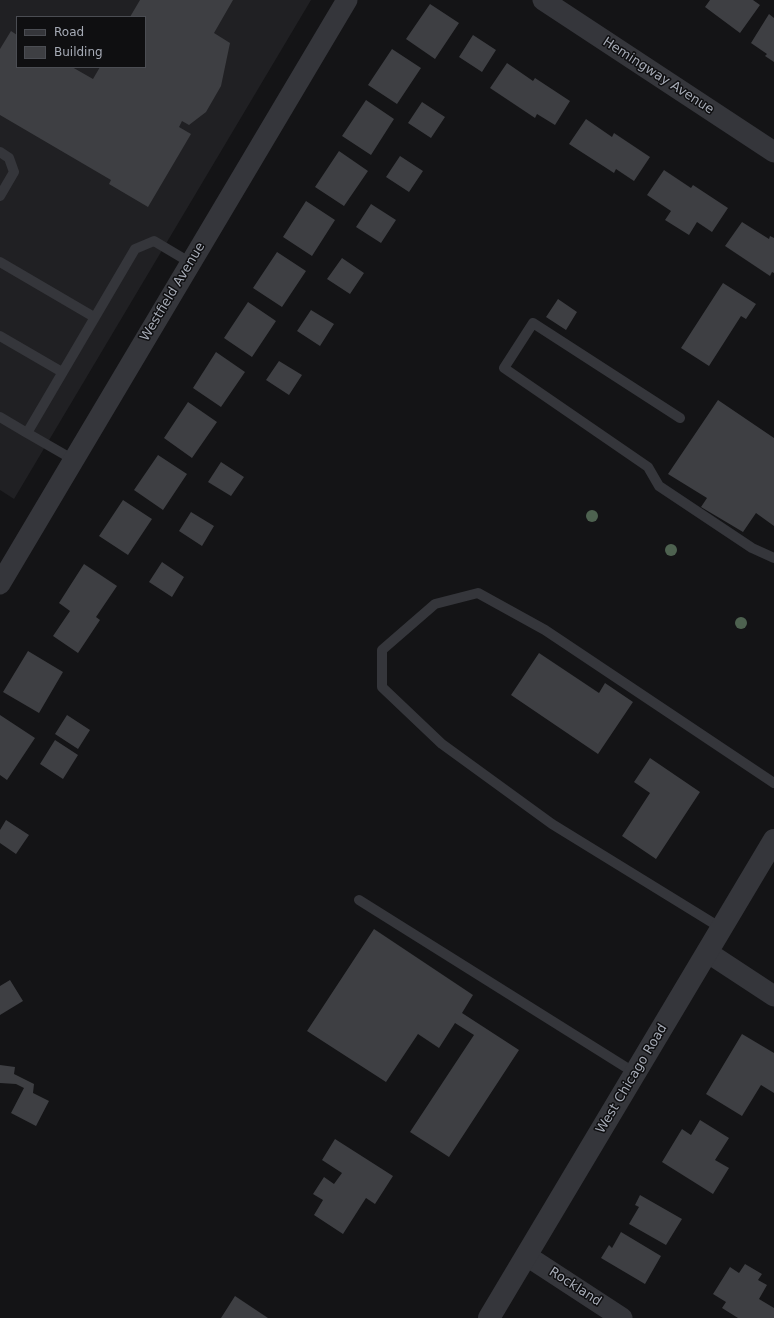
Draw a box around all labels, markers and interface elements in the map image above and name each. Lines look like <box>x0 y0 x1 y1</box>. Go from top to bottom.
legend <box>16 16 146 68</box>
text: Road <box>54 25 84 39</box>
street label: Hemingway Avenue <box>600 34 716 118</box>
text: Building <box>54 45 103 59</box>
street label: Westfield Avenue <box>137 240 209 344</box>
street label: West Chicago Road <box>593 1021 671 1137</box>
street label: Rockland <box>546 1264 604 1310</box>

